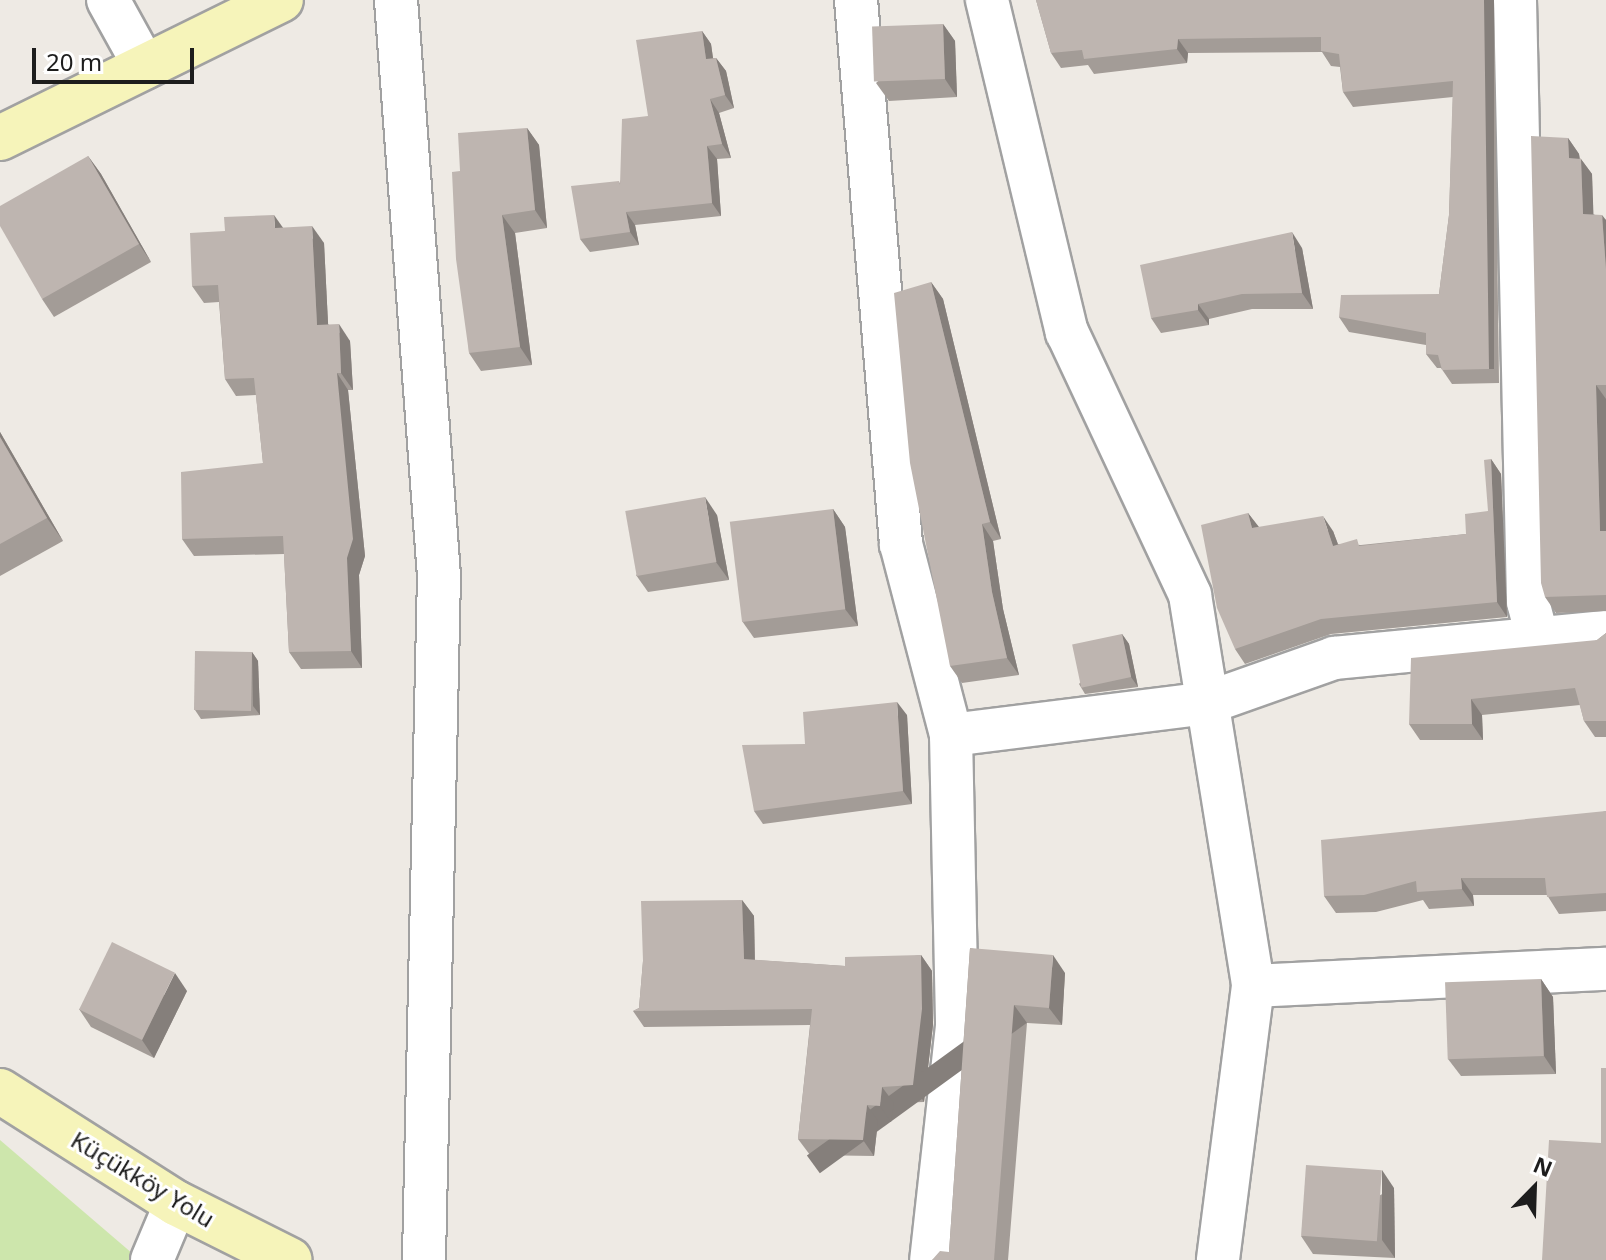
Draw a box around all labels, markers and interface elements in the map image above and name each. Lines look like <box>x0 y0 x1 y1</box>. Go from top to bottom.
scale bar <box>36 32 198 82</box>
text: 20 m <box>46 45 102 78</box>
street label: Küçükköy Yolu <box>66 1125 220 1233</box>
north arrow <box>1494 1148 1574 1228</box>
text: N <box>1529 1149 1557 1183</box>

